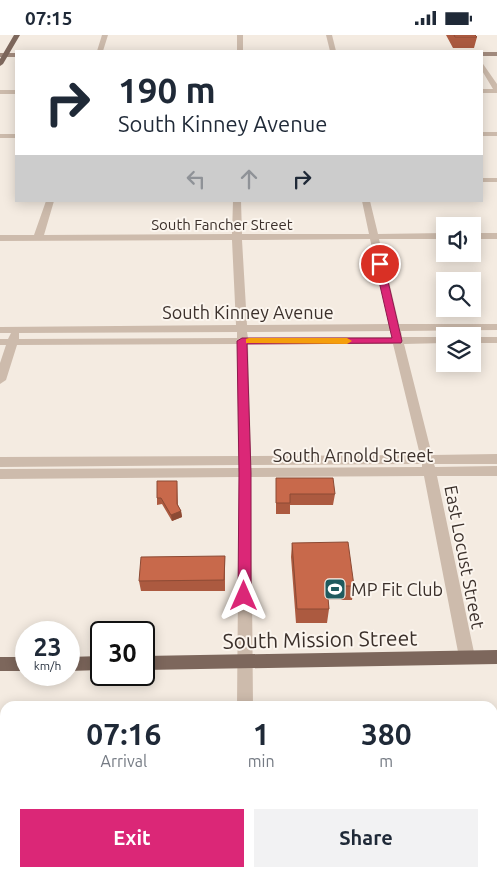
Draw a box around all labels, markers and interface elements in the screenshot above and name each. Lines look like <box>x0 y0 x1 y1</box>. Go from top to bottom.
text: 07:15 <box>25 7 73 29</box>
icon: right <box>35 70 100 135</box>
text: 190 m <box>118 70 216 110</box>
text: South Kinney Avenue <box>118 111 327 136</box>
icon: left <box>182 165 210 193</box>
icon: ahead <box>235 165 263 193</box>
icon: right <box>288 165 316 193</box>
street label: South Fancher Street <box>151 216 293 233</box>
map controls <box>436 217 481 372</box>
button: sound <box>436 217 481 262</box>
pin <box>359 243 401 285</box>
icon: arrive <box>366 250 394 278</box>
button: search <box>436 272 481 317</box>
street label: South Kinney Avenue <box>162 302 334 322</box>
button: layers <box>436 327 481 372</box>
street label: South Arnold Street <box>273 445 433 465</box>
street label: East Locust Street <box>441 483 489 631</box>
position arrow <box>217 569 269 621</box>
sports icon: MP Fit Club <box>323 577 347 601</box>
place label: MP Fit Club <box>351 579 443 599</box>
speed limit sign: 30 <box>90 621 155 686</box>
street label: South Mission Street <box>222 625 418 653</box>
text: 23 <box>33 633 62 661</box>
text: km/h <box>34 659 61 672</box>
text: 07:16 <box>86 717 161 751</box>
text: 1 <box>253 717 270 751</box>
text: 380 <box>361 717 412 751</box>
text: Arrival <box>101 752 147 770</box>
text: min <box>248 752 275 770</box>
text: m <box>379 752 393 770</box>
button: Exit <box>20 809 244 867</box>
button: Share <box>254 809 478 867</box>

